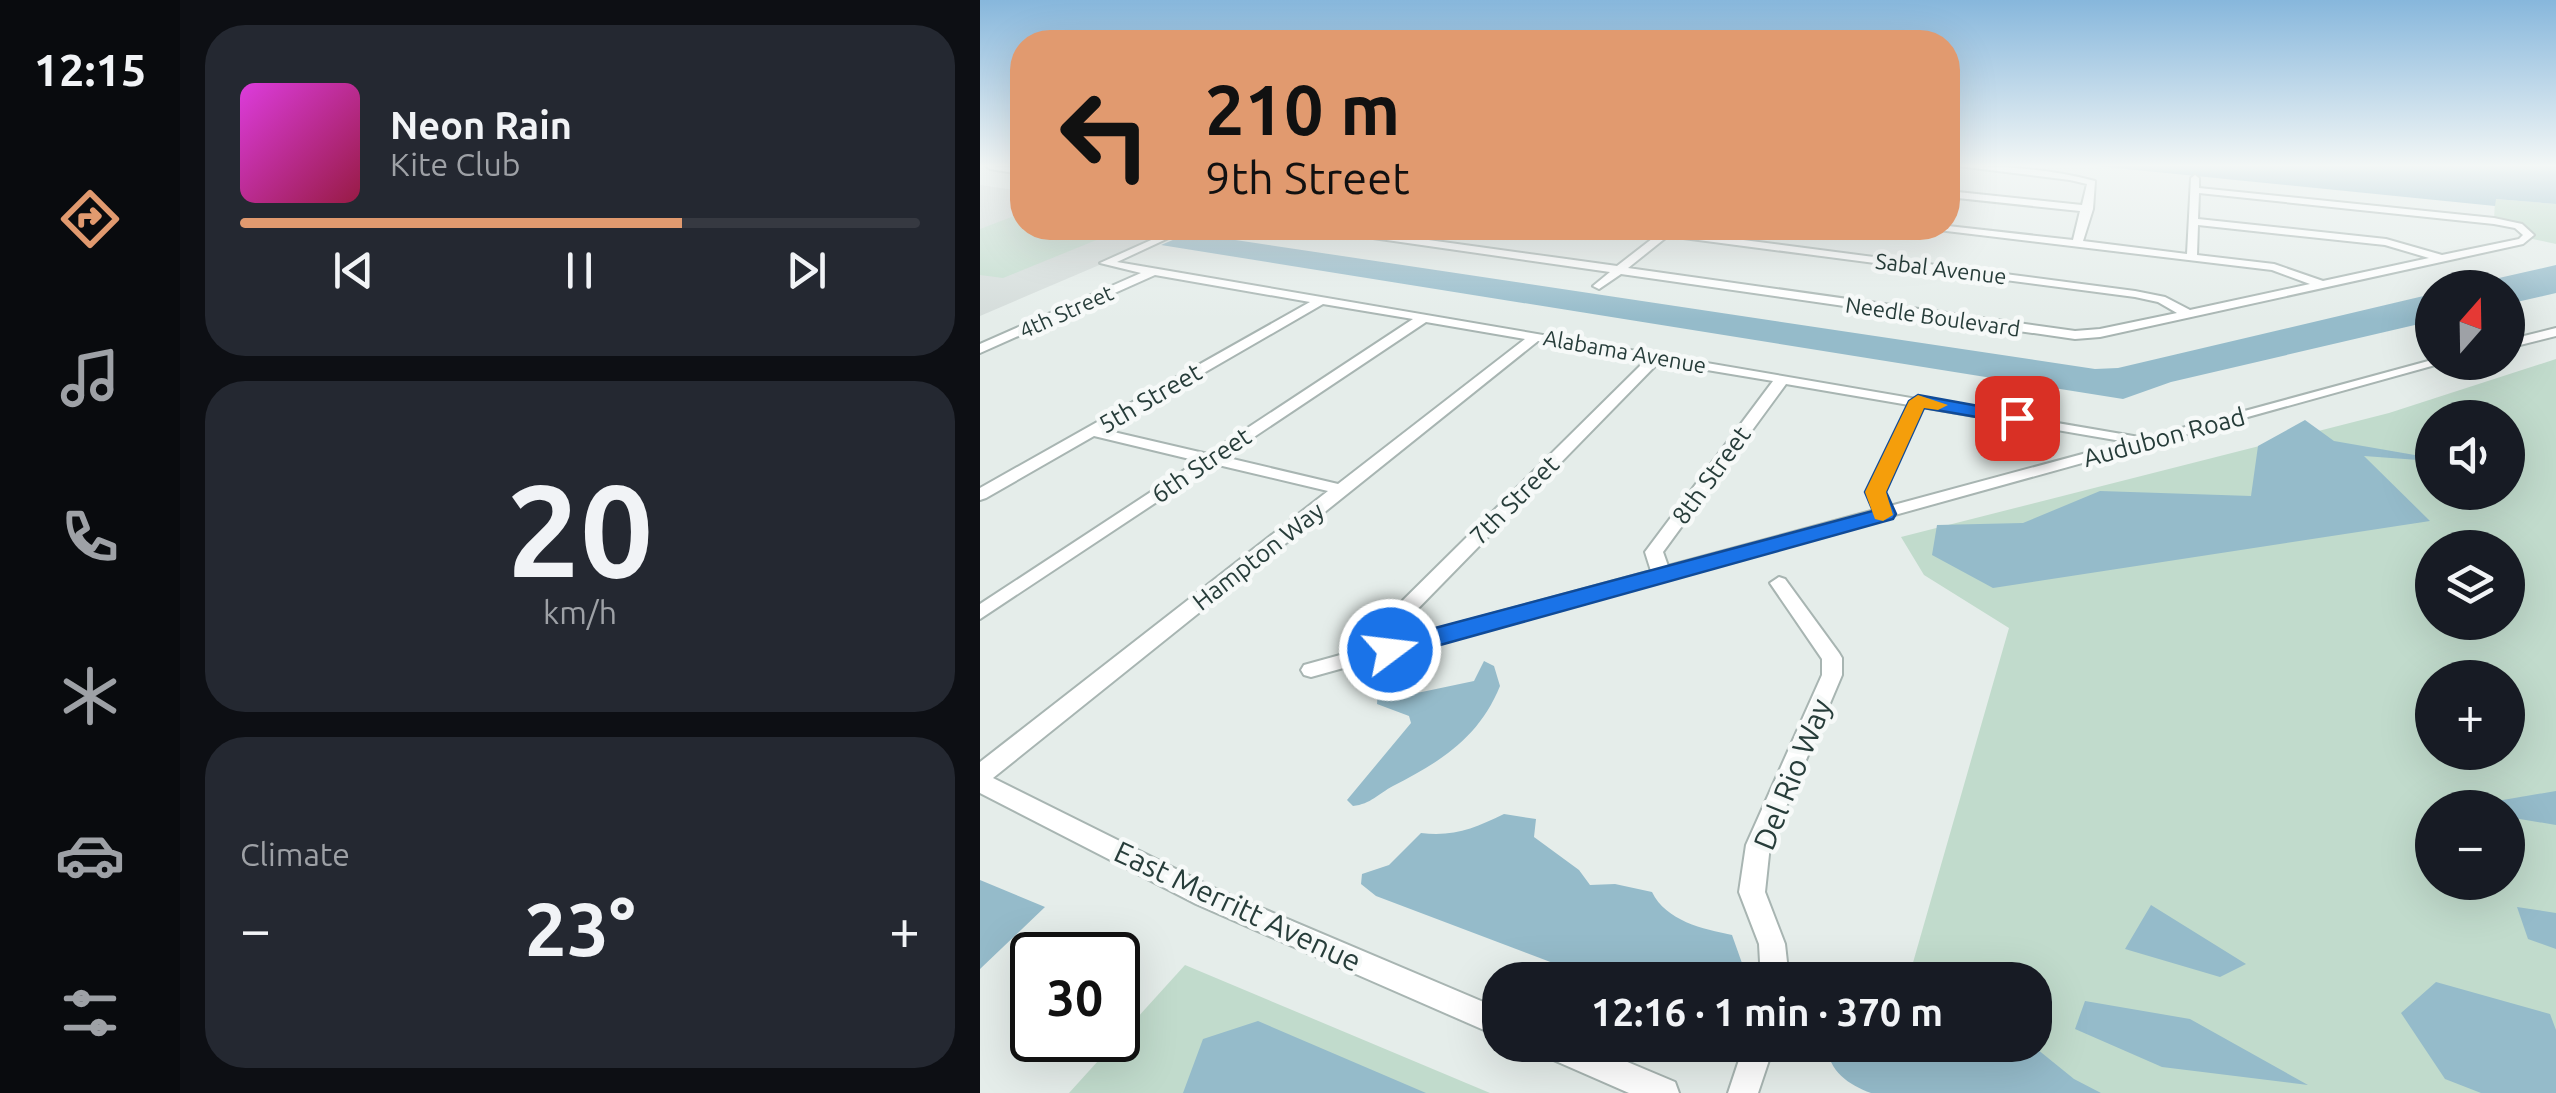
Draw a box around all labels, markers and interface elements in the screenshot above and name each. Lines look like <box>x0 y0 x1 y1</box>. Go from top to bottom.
text: 12:15 <box>34 44 146 95</box>
icon: left <box>1040 70 1170 200</box>
text: 210 m <box>1205 70 1400 148</box>
text: Neon Rain <box>390 104 572 146</box>
text: Kite Club <box>390 146 520 182</box>
text: 9th Street <box>1205 152 1410 203</box>
icon: directions <box>55 184 125 254</box>
icon: previous <box>326 243 381 298</box>
icon: pause <box>552 243 607 298</box>
icon: next <box>779 243 834 298</box>
street label: Sabal Avenue <box>1874 248 2008 288</box>
north arrow <box>2415 270 2525 380</box>
map controls <box>2415 270 2525 900</box>
street label: 4th Street <box>1015 279 1117 343</box>
street label: Needle Boulevard <box>1844 291 2022 341</box>
street label: Alabama Avenue <box>1542 324 1708 378</box>
icon: music <box>55 343 125 413</box>
street label: 5th Street <box>1094 357 1206 439</box>
pin <box>1975 376 2060 461</box>
icon: arrive <box>1990 391 2045 446</box>
button: sound <box>2415 400 2525 510</box>
street label: Audubon Road <box>2080 402 2248 472</box>
street label: 8th Street <box>1666 421 1756 529</box>
street label: 6th Street <box>1146 422 1256 508</box>
street label: 7th Street <box>1464 450 1564 550</box>
text: 20 <box>507 456 653 602</box>
street label: Hampton Way <box>1187 496 1329 616</box>
icon: phone <box>55 502 125 572</box>
button: layers <box>2415 530 2525 640</box>
text: km/h <box>543 594 617 630</box>
position arrow <box>1338 598 1442 702</box>
button: + <box>2415 660 2525 770</box>
icon: climate <box>55 661 125 731</box>
street label: Del Rio Way <box>1746 694 1838 854</box>
button: − <box>2415 790 2525 900</box>
icon: car <box>55 820 125 890</box>
street label: East Merritt Avenue <box>1109 834 1367 978</box>
text: Climate <box>240 836 350 872</box>
text: 23° <box>524 886 636 970</box>
text: − <box>240 898 271 959</box>
text: + <box>889 898 920 959</box>
speed limit sign: 30 <box>1010 932 1140 1062</box>
icon: filters <box>55 978 125 1048</box>
text: 12:16 · 1 min · 370 m <box>1591 991 1943 1033</box>

